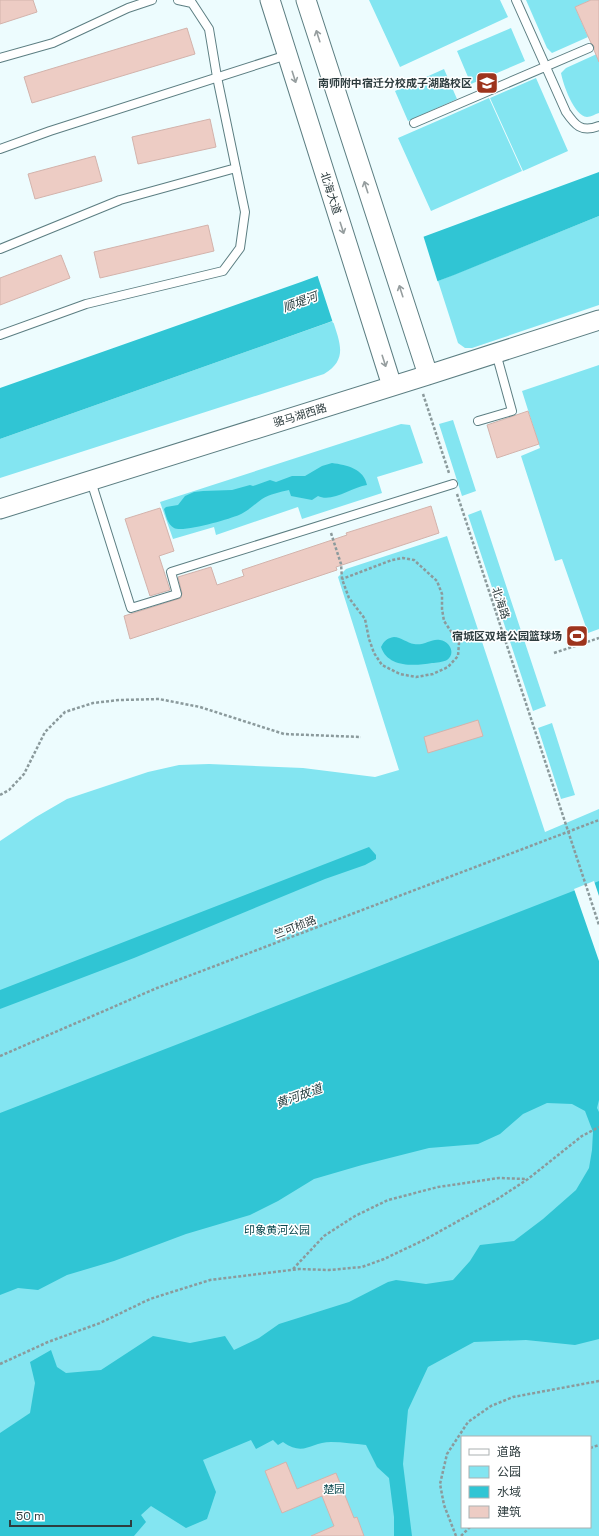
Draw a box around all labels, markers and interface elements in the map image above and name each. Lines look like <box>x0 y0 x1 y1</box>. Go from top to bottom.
one-way arrow <box>314 30 321 43</box>
school or university icon: 南师附中宿迁分校成子湖路校区 <box>474 70 500 96</box>
one-way arrow <box>291 71 298 84</box>
place label: 南师附中宿迁分校成子湖路校区 <box>318 76 472 90</box>
street label: 北海大道 <box>318 170 344 216</box>
one-way arrow <box>362 181 370 193</box>
one-way arrow <box>339 221 346 234</box>
one-way arrow <box>396 285 404 297</box>
water label: 顺堤河 <box>280 288 322 316</box>
one-way arrow <box>381 354 388 367</box>
street label: 骆马湖西路 <box>272 400 328 430</box>
street label: 北海路 <box>489 585 513 621</box>
sports icon: 宿城区双塔公园篮球场 <box>564 623 590 649</box>
place label: 宿城区双塔公园篮球场 <box>452 629 562 643</box>
street label: 竺可桢路 <box>272 913 318 941</box>
water label: 黄河故道 <box>274 1080 326 1112</box>
park label: 印象黄河公园 <box>244 1223 310 1237</box>
legend <box>461 1436 591 1528</box>
text: 道路 <box>497 1444 521 1460</box>
text: 公园 <box>497 1464 521 1480</box>
park label: 楚园 <box>323 1482 345 1496</box>
text: 水域 <box>497 1484 521 1500</box>
scale bar <box>10 1502 131 1528</box>
text: 建筑 <box>497 1504 521 1520</box>
text: 50 m <box>16 1508 44 1524</box>

